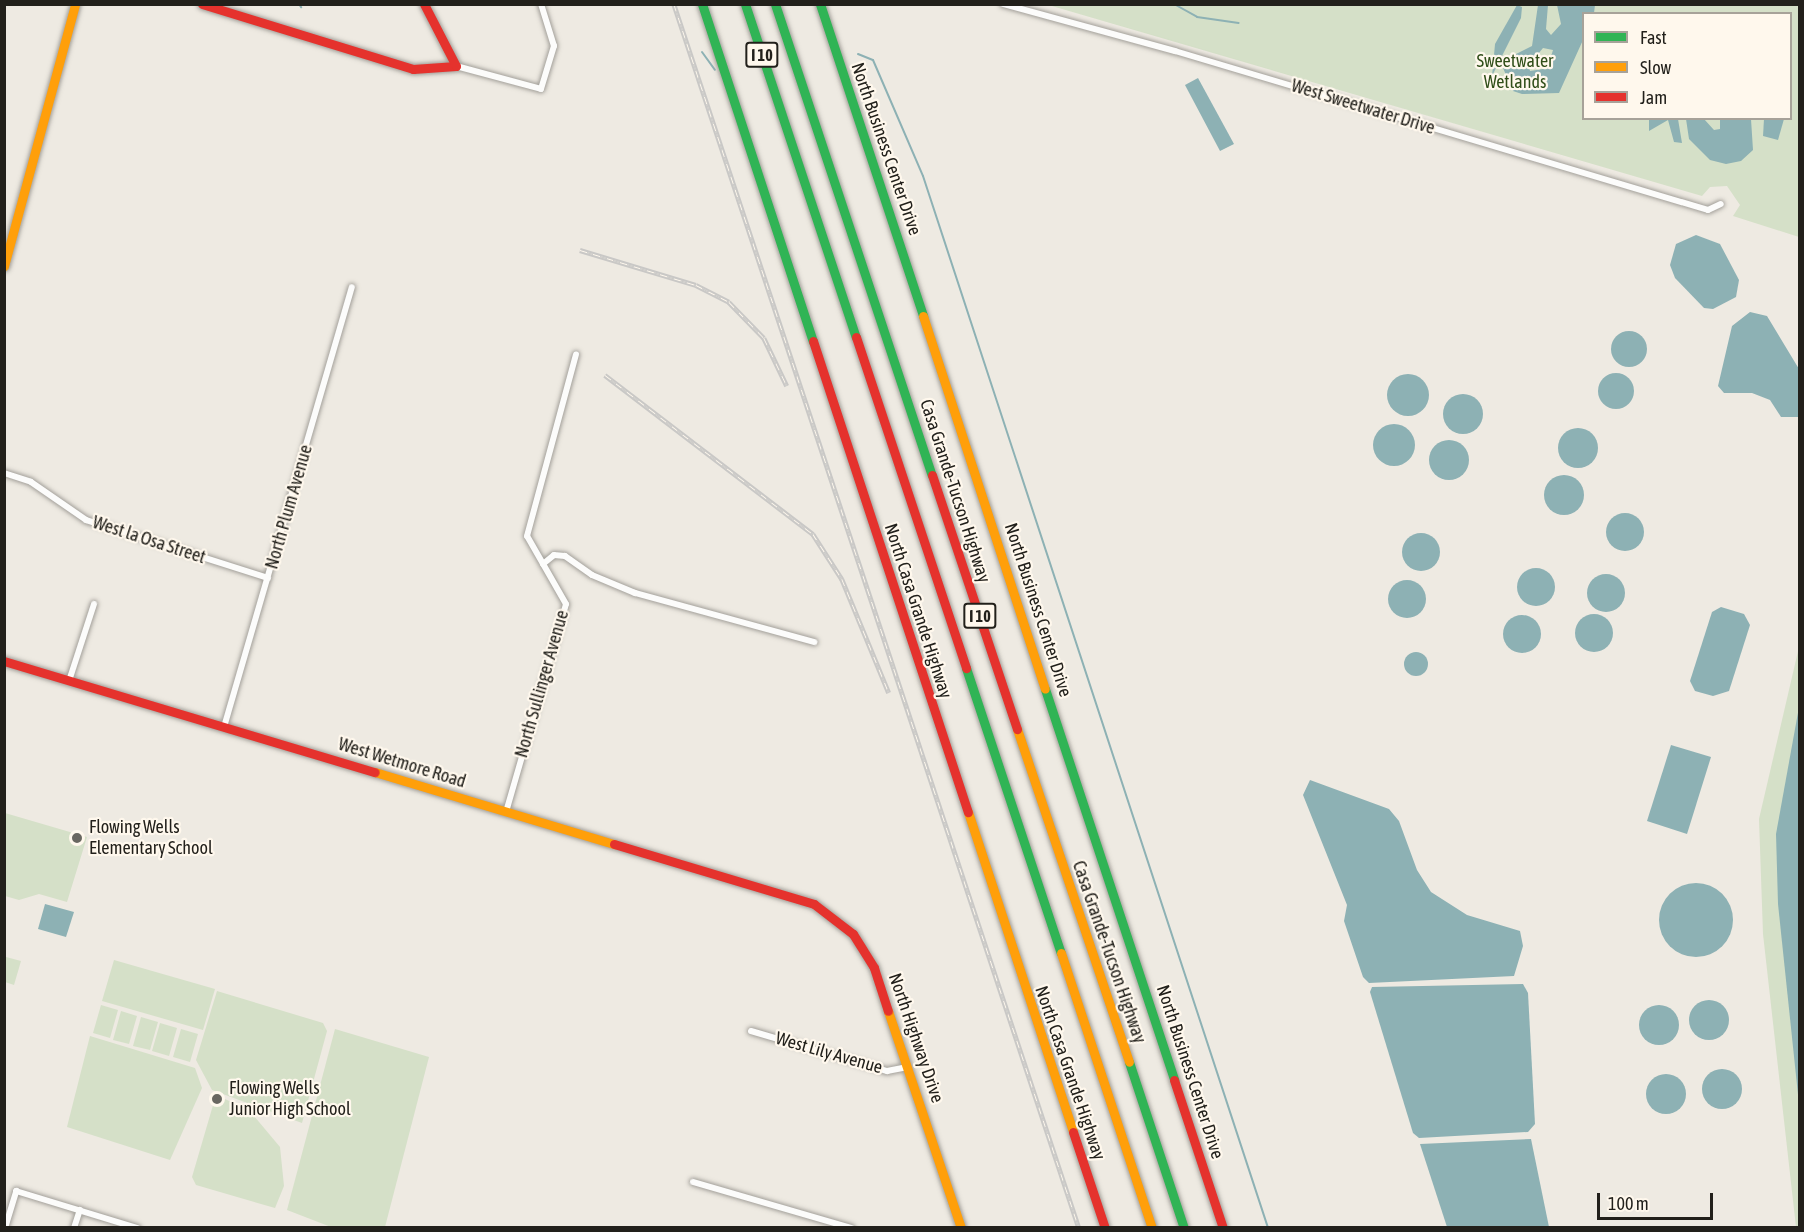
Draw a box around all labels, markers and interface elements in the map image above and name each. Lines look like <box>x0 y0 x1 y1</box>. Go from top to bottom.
legend <box>1582 12 1792 120</box>
text: Fast <box>1640 27 1667 48</box>
road number: I 10 <box>744 42 780 68</box>
park label: Sweetwater Wetlands <box>1477 51 1553 94</box>
text: Slow <box>1640 57 1671 78</box>
street label: North Business Center Drive <box>846 60 926 238</box>
street label: West Sweetwater Drive <box>1289 75 1437 139</box>
text: Jam <box>1640 87 1667 108</box>
street label: Casa Grande-Tucson Highway <box>915 397 995 585</box>
street label: North Plum Avenue <box>261 442 317 572</box>
street label: West la Osa Street <box>90 512 208 568</box>
street label: North Business Center Drive <box>1000 520 1076 700</box>
street label: North Casa Grande Highway <box>880 521 956 701</box>
road number: I 10 <box>962 603 998 629</box>
street label: North Sullinger Avenue <box>511 608 573 760</box>
street label: West Wetmore Road <box>336 733 468 793</box>
place label: Flowing Wells Elementary School <box>89 817 213 860</box>
marker: Flowing Wells Elementary School <box>70 831 84 845</box>
street label: Casa Grande-Tucson Highway <box>1068 858 1150 1046</box>
street label: North Highway Drive <box>884 970 948 1106</box>
street label: North Business Center Drive <box>1152 982 1228 1162</box>
street label: North Casa Grande Highway <box>1030 983 1110 1163</box>
street label: West Lily Avenue <box>773 1027 885 1079</box>
place label: Flowing Wells Junior High School <box>229 1078 351 1120</box>
marker: Flowing Wells Junior High School <box>210 1092 224 1106</box>
scale bar <box>1600 1181 1716 1219</box>
text: 100 m <box>1608 1193 1649 1214</box>

